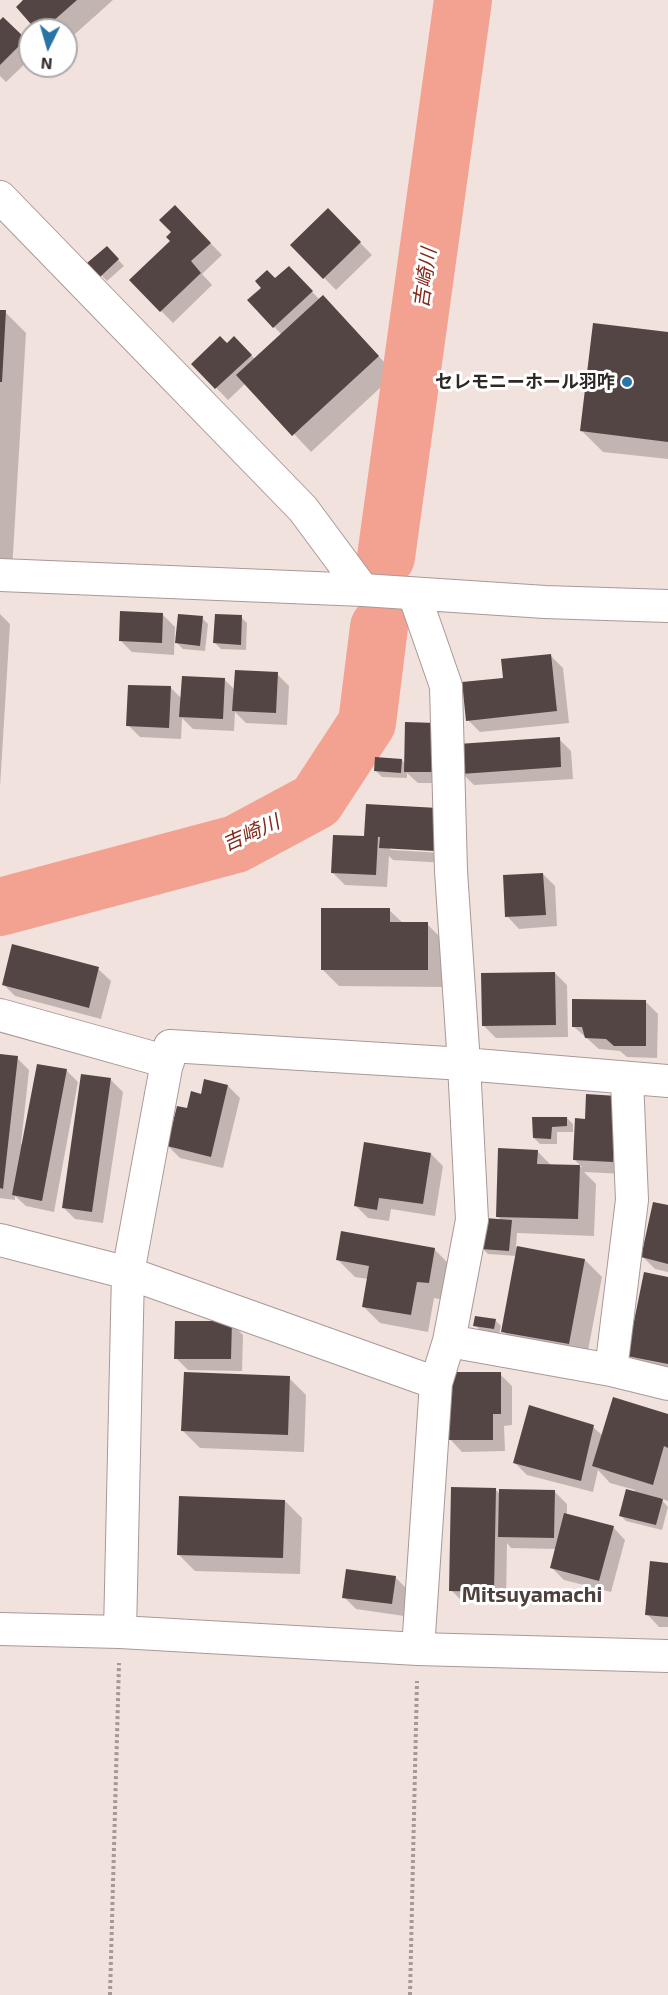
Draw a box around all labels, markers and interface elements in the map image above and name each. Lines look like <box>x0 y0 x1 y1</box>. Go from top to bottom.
north arrow <box>18 18 78 78</box>
text: N <box>40 54 53 74</box>
water label: 吉崎川 <box>409 247 441 309</box>
place label: セレモニーホール羽咋 <box>435 371 615 393</box>
marker: セレモニーホール羽咋 <box>620 375 634 389</box>
water label: 吉崎川 <box>219 810 283 856</box>
district label: Mitsuyamachi <box>462 1582 602 1608</box>

